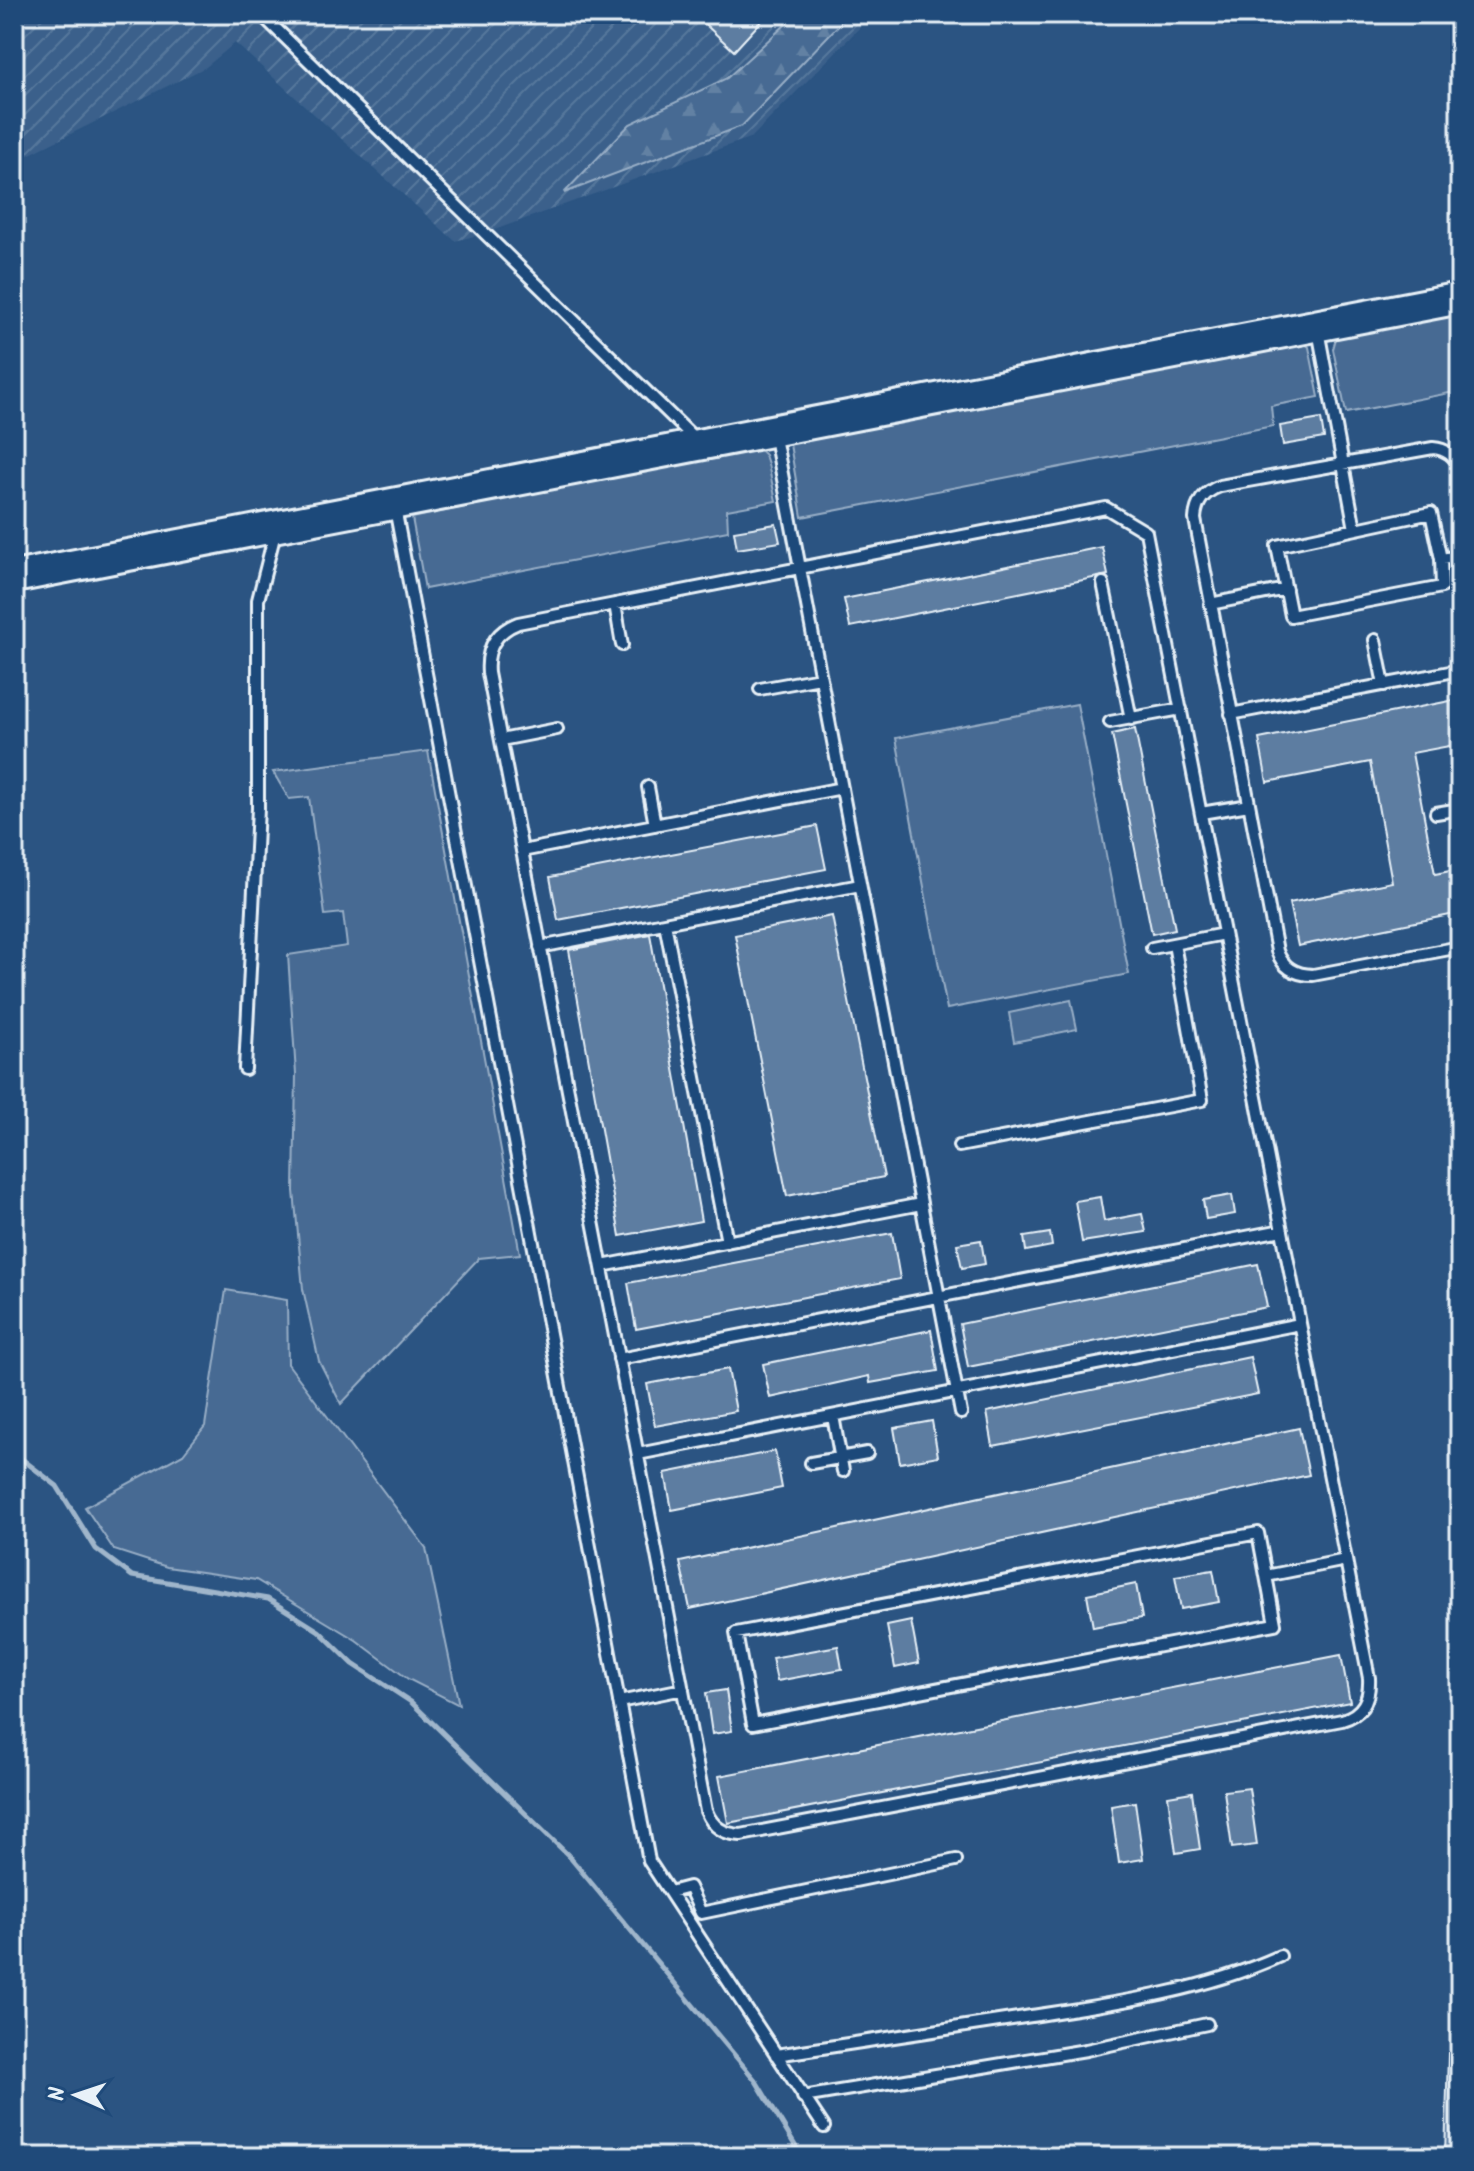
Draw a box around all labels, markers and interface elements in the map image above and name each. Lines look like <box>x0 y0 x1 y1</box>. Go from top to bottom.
north arrow <box>36 2055 116 2135</box>
text: N <box>41 2086 76 2102</box>

